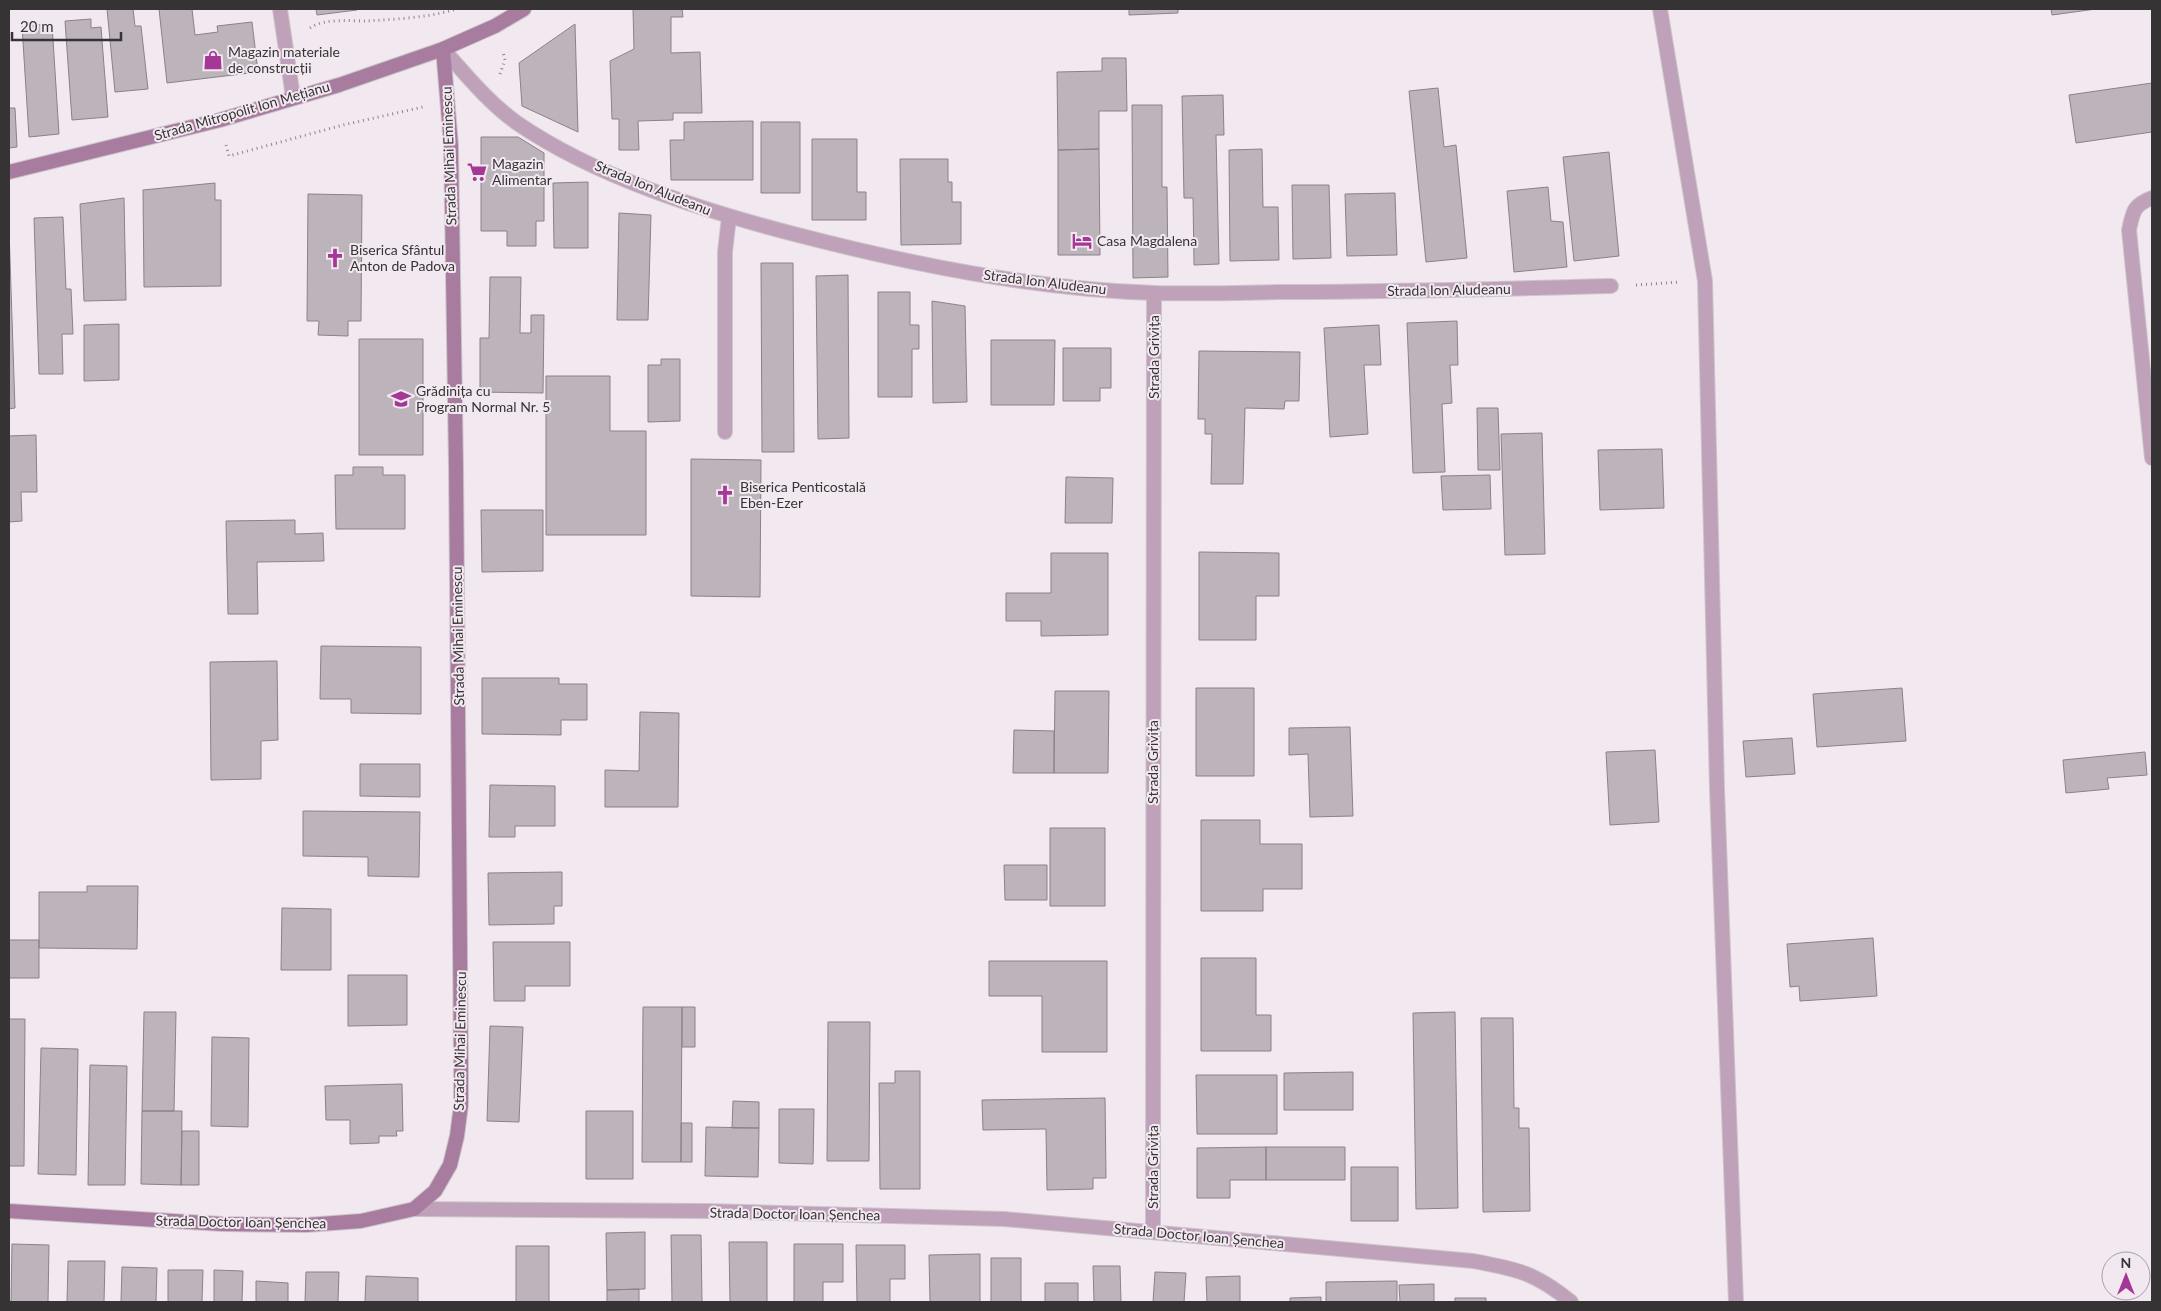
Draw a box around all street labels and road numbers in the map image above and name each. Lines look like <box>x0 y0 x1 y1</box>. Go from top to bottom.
street label: Strada Mitropolit Ion Mețianu <box>152 77 332 144</box>
street label: Strada Mihai Eminescu <box>438 86 459 226</box>
street label: Strada Ion Aludeanu <box>593 157 714 219</box>
street label: Strada Ion Aludeanu <box>983 266 1107 297</box>
street label: Strada Ion Aludeanu <box>1387 280 1511 299</box>
street label: Strada Grivița <box>1145 315 1162 399</box>
street label: Strada Mihai Eminescu <box>448 566 467 706</box>
street label: Strada Grivița <box>1144 720 1161 804</box>
street label: Strada Mihai Eminescu <box>450 971 469 1111</box>
street label: Strada Grivița <box>1144 1125 1161 1209</box>
street label: Strada Doctor Ioan Șenchea <box>710 1204 881 1223</box>
street label: Strada Doctor Ioan Șenchea <box>156 1212 327 1231</box>
street label: Strada Doctor Ioan Șenchea <box>1113 1220 1285 1251</box>

